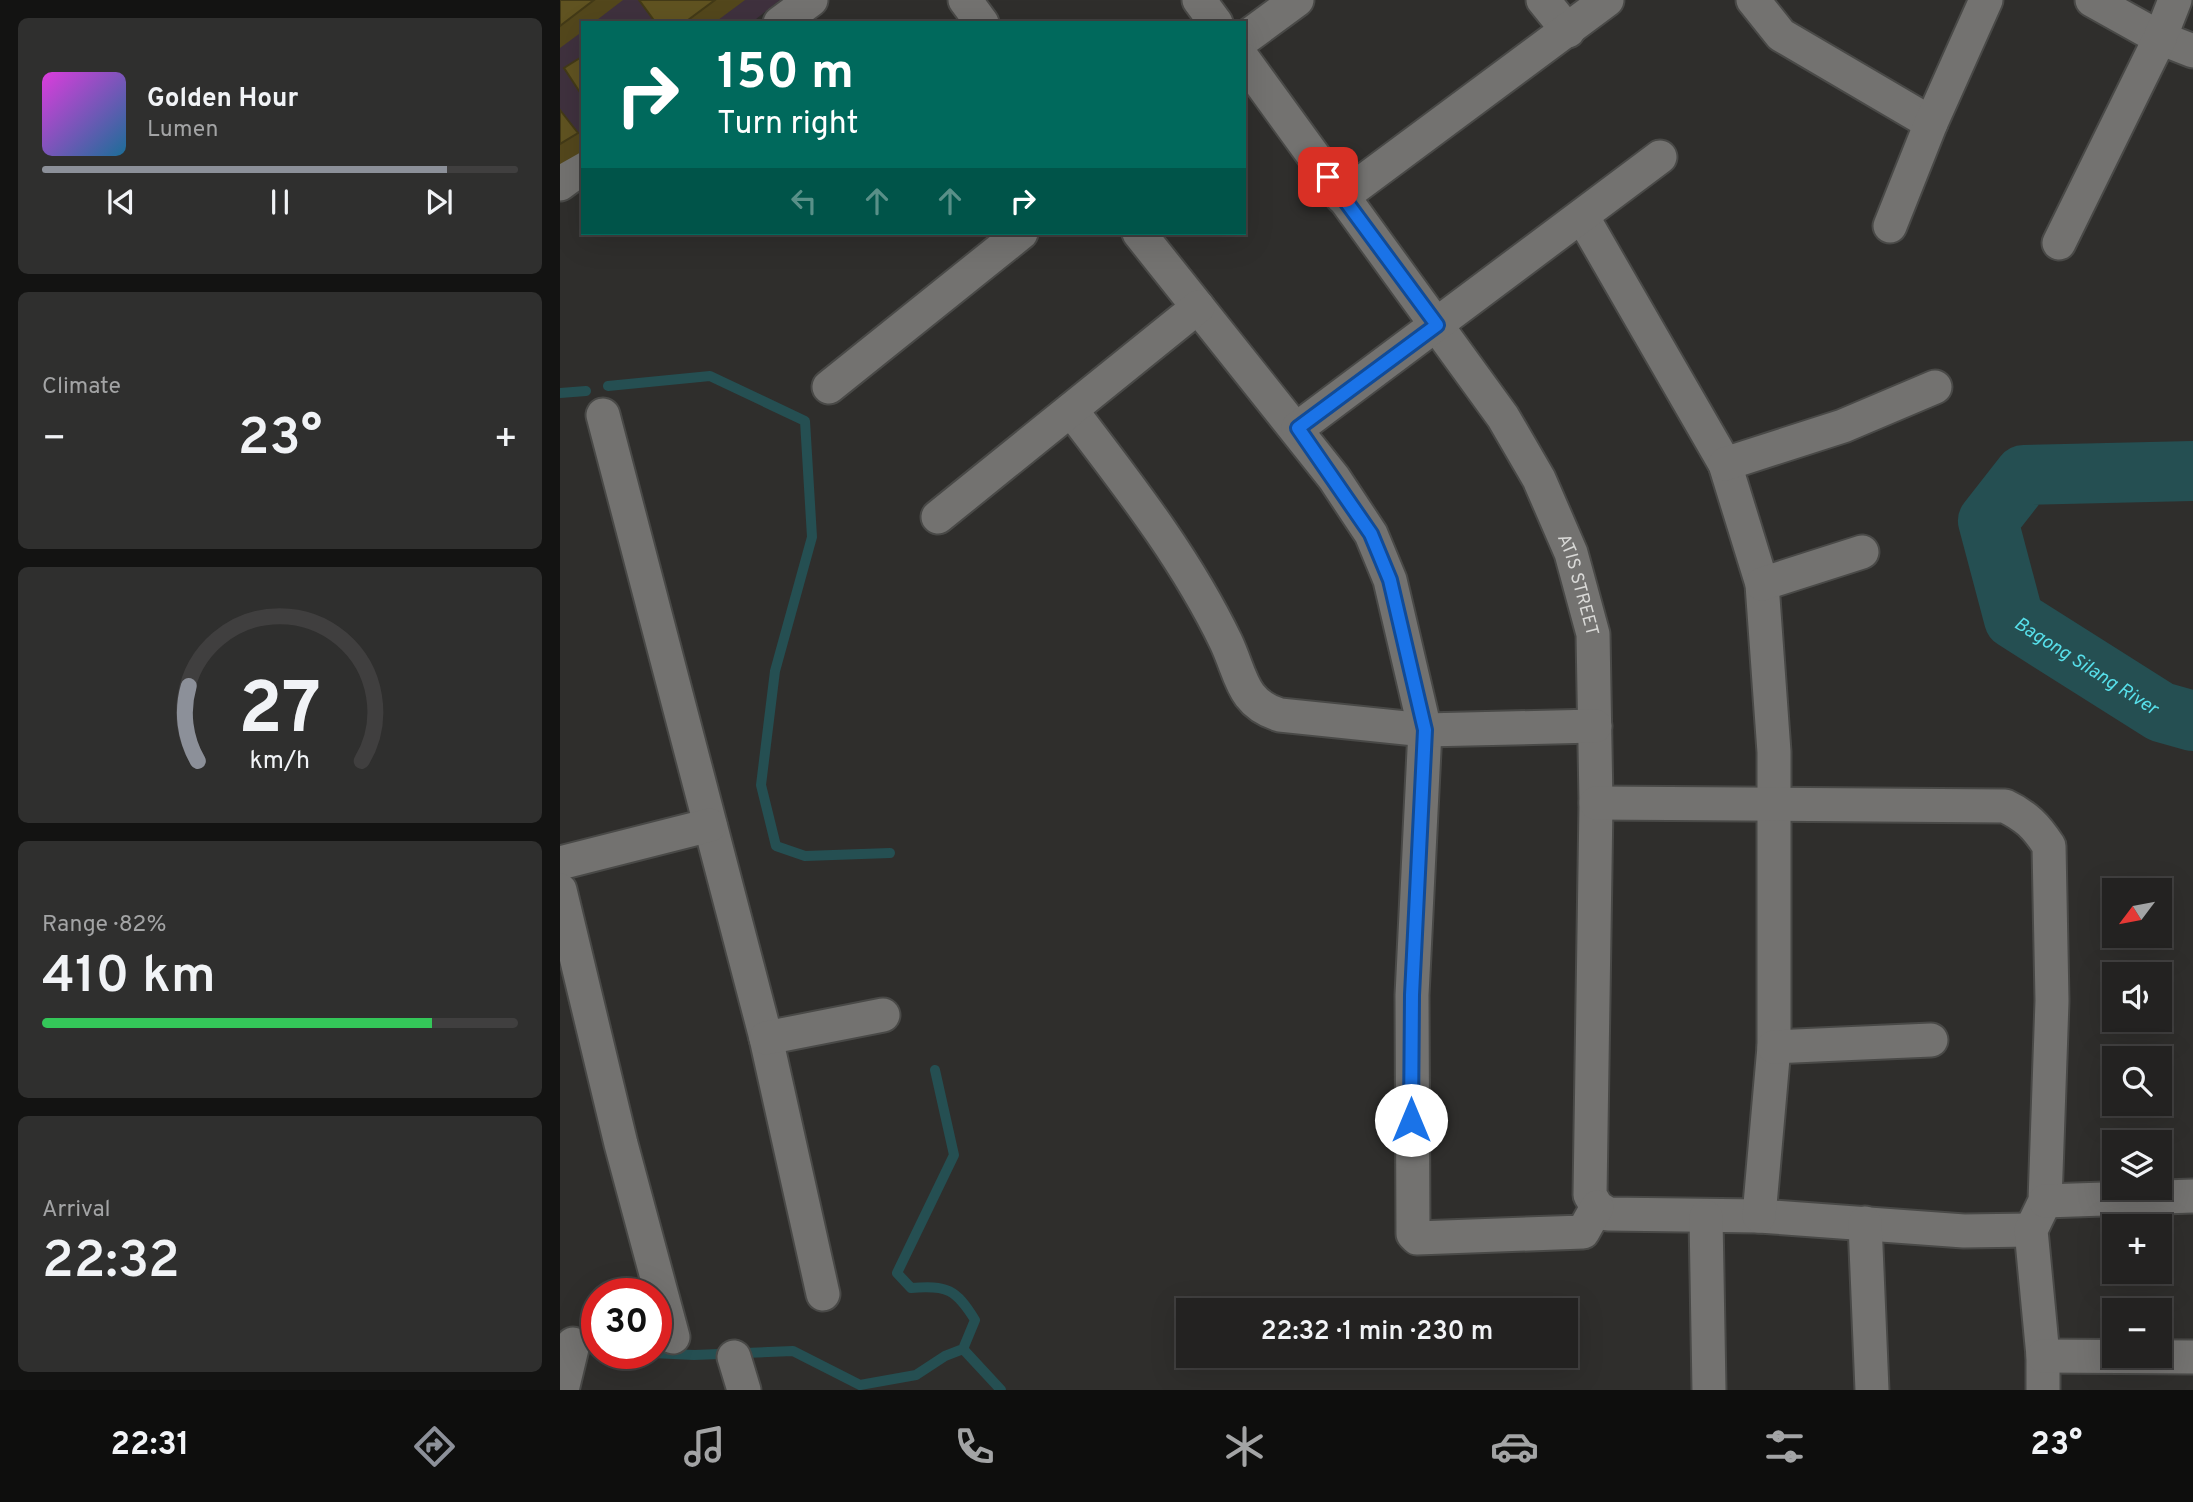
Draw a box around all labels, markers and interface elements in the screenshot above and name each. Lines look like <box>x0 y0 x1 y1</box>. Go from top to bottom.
text: 150 m <box>717 44 854 106</box>
icon: right <box>602 49 693 140</box>
text: Golden Hour <box>147 83 298 116</box>
text: Turn right <box>717 105 859 145</box>
text: Lumen <box>147 116 218 145</box>
pin <box>1298 147 1358 207</box>
icon: arrive <box>1309 158 1347 196</box>
icon: left <box>785 182 823 220</box>
icon: ahead <box>858 182 896 220</box>
icon: ahead <box>931 182 969 220</box>
icon: right <box>1004 182 1042 220</box>
icon: previous <box>102 183 140 221</box>
icon: pause <box>261 183 299 221</box>
icon: next <box>420 183 458 221</box>
text: Climate <box>42 373 121 402</box>
text: 23° <box>238 407 322 473</box>
text: − <box>42 416 67 465</box>
text: + <box>493 416 518 465</box>
street label: ATIS STREET <box>1551 531 1603 639</box>
water label: Bagong Silang River <box>2009 612 2164 722</box>
text: 27 <box>239 667 321 759</box>
text: km/h <box>250 746 310 778</box>
north arrow <box>2102 878 2172 948</box>
map controls <box>2102 878 2172 1368</box>
text: Range · 82% <box>42 911 166 940</box>
text: 410 km <box>42 945 216 1011</box>
button: sound <box>2102 962 2172 1032</box>
button: search <box>2102 1046 2172 1116</box>
position arrow <box>1374 1083 1448 1157</box>
button: layers <box>2102 1130 2172 1200</box>
text: Arrival <box>42 1196 111 1225</box>
button: + <box>2102 1214 2172 1284</box>
text: 22:32 <box>42 1230 180 1296</box>
speed limit sign: 30 <box>581 1278 672 1369</box>
button: − <box>2102 1298 2172 1368</box>
text: 22:32 · 1 min · 230 m <box>1261 1316 1493 1349</box>
icon: directions <box>410 1422 459 1471</box>
icon: music <box>680 1422 729 1471</box>
icon: phone <box>950 1422 999 1471</box>
icon: climate <box>1220 1422 1269 1471</box>
icon: car <box>1490 1422 1539 1471</box>
icon: filters <box>1760 1422 1809 1471</box>
text: 22:31 <box>111 1426 189 1466</box>
text: 23° <box>2030 1426 2082 1466</box>

